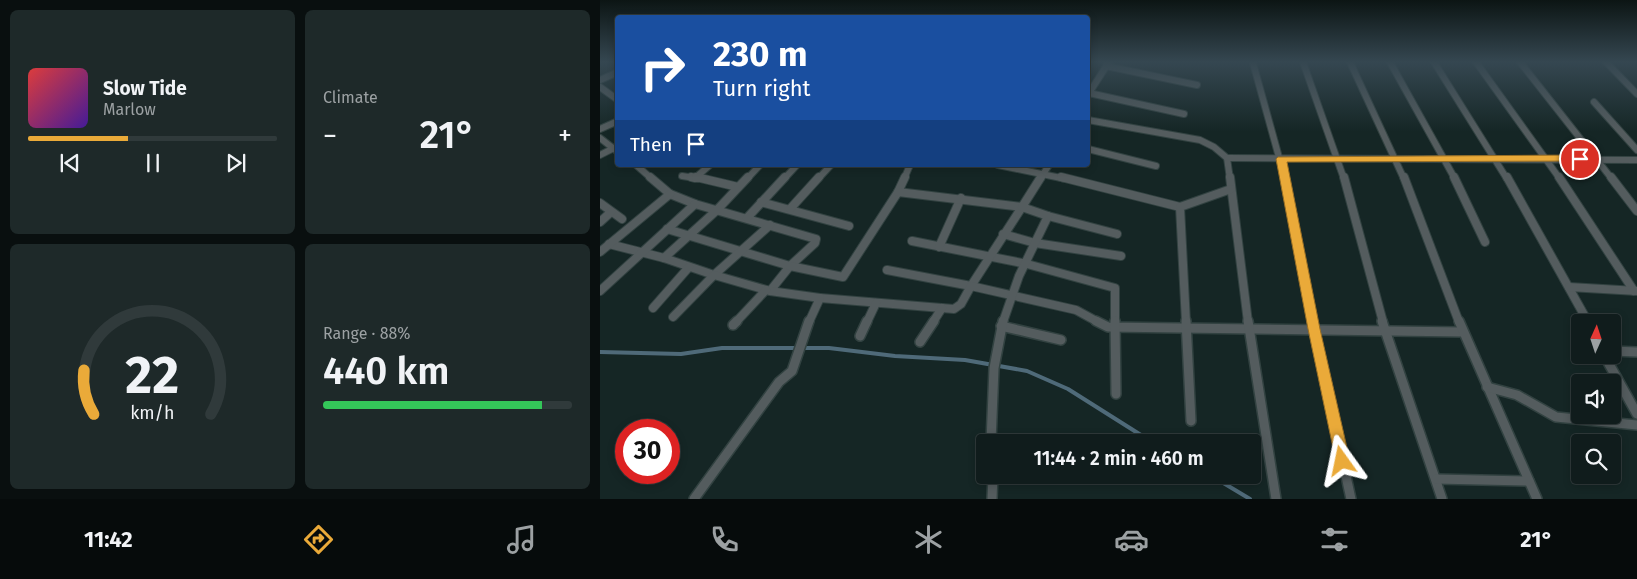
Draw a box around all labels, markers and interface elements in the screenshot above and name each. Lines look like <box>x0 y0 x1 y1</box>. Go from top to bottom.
text: 230 m <box>713 33 807 75</box>
icon: right <box>630 35 695 100</box>
text: Turn right <box>713 75 810 102</box>
text: Slow Tide <box>103 77 187 100</box>
text: Climate <box>323 88 378 107</box>
text: Marlow <box>103 100 156 119</box>
text: 21° <box>420 112 475 158</box>
text: − <box>323 119 337 152</box>
text: + <box>558 119 572 152</box>
icon: arrive <box>682 130 710 158</box>
text: Then <box>630 133 672 156</box>
pin <box>1559 138 1601 180</box>
icon: arrive <box>1566 145 1594 173</box>
icon: previous <box>56 149 84 177</box>
icon: pause <box>139 149 167 177</box>
icon: next <box>222 149 250 177</box>
north arrow <box>1571 314 1621 364</box>
map controls <box>1571 314 1621 484</box>
text: Range · 88% <box>323 324 411 343</box>
text: 22 <box>126 344 179 407</box>
text: 440 km <box>323 348 449 394</box>
button: sound <box>1571 374 1621 424</box>
text: km/h <box>130 402 175 424</box>
speed limit sign: 30 <box>615 419 680 484</box>
position arrow <box>1315 434 1367 486</box>
button: search <box>1571 434 1621 484</box>
text: 11:44 · 2 min · 460 m <box>1033 447 1204 470</box>
icon: directions <box>301 522 336 557</box>
icon: music <box>504 522 539 557</box>
icon: phone <box>707 522 742 557</box>
icon: climate <box>911 522 946 557</box>
icon: car <box>1114 522 1149 557</box>
icon: filters <box>1317 522 1352 557</box>
text: 11:42 <box>84 526 133 553</box>
text: 21° <box>1520 526 1553 553</box>

